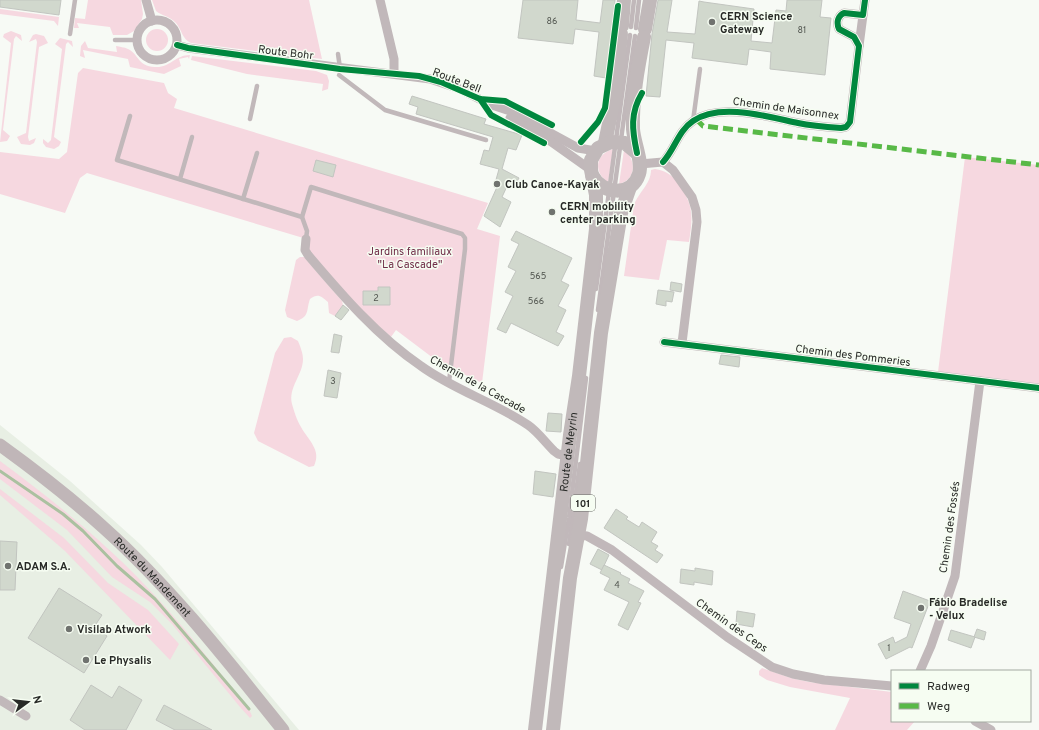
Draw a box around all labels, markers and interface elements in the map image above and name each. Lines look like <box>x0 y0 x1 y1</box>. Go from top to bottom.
place label: CERN Science Gateway <box>720 10 792 37</box>
house number: 86 <box>547 16 557 27</box>
marker: CERN Science Gateway <box>707 17 717 27</box>
house number: 81 <box>798 25 806 36</box>
street label: Route Bohr <box>257 43 315 63</box>
street label: Route Bell <box>430 65 483 97</box>
street label: Chemin de Maisonnex <box>732 95 840 123</box>
place label: Club Canoe-Kayak <box>505 178 599 192</box>
marker: Club Canoe-Kayak <box>492 179 502 189</box>
place label: CERN mobility center parking <box>560 200 636 227</box>
marker: CERN mobility center parking <box>547 207 557 217</box>
park label: Jardins familiaux "La Cascade" <box>368 245 452 272</box>
house number: 565 <box>530 271 546 282</box>
house number: 2 <box>373 293 379 304</box>
house number: 566 <box>528 296 544 307</box>
street label: Chemin des Pommeries <box>794 342 911 370</box>
street label: Chemin de la Cascade <box>427 353 528 417</box>
house number: 3 <box>330 376 336 387</box>
street label: Route de Meyrin <box>557 411 581 493</box>
street label: Chemin des Fossés <box>937 480 963 574</box>
road number: 101 <box>571 495 595 511</box>
street label: Route du Mandement <box>110 534 193 620</box>
place label: ADAM S.A. <box>16 560 71 574</box>
marker: ADAM S.A. <box>3 561 13 571</box>
house number: 4 <box>614 580 620 591</box>
street label: Chemin des Ceps <box>693 596 770 656</box>
place label: Fábio Bradelise - Velux <box>929 596 1007 623</box>
marker: Fábio Bradelise - Velux <box>916 603 926 613</box>
place label: Visilab Atwork <box>77 623 151 637</box>
marker: Visilab Atwork <box>64 624 74 634</box>
house number: 1 <box>887 643 891 654</box>
place label: Le Physalis <box>94 654 152 668</box>
marker: Le Physalis <box>81 655 91 665</box>
legend <box>891 670 1031 722</box>
text: Radweg <box>927 679 970 695</box>
north arrow <box>8 682 48 722</box>
text: N <box>29 694 44 705</box>
text: Weg <box>927 699 950 715</box>

